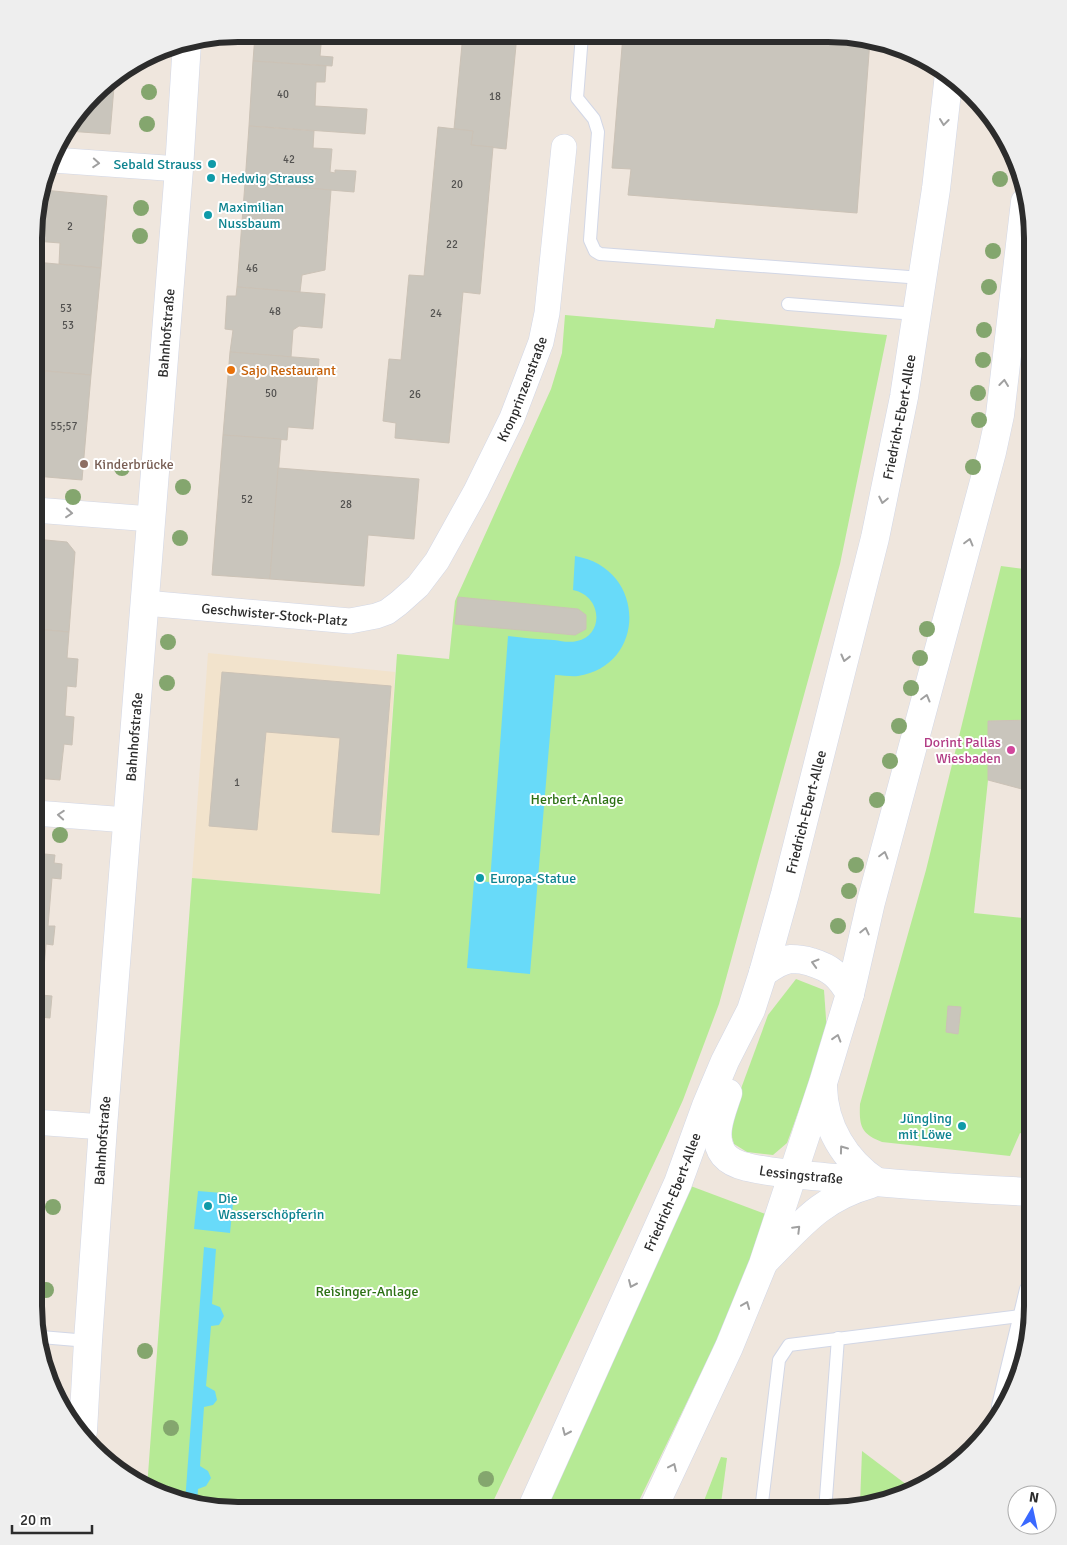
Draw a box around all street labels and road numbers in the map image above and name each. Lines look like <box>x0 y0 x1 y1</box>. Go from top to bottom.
street label: Bahnhofstraße <box>154 288 178 378</box>
street label: Kronprinzenstraße <box>493 335 550 445</box>
street label: Friedrich-Ebert-Allee <box>879 353 919 481</box>
street label: Geschwister-Stock-Platz <box>201 599 348 629</box>
street label: Bahnhofstraße <box>122 692 146 782</box>
street label: Friedrich-Ebert-Allee <box>782 748 830 876</box>
street label: Bahnhofstraße <box>90 1095 114 1186</box>
street label: Friedrich-Ebert-Allee <box>640 1130 704 1254</box>
street label: Lessingstraße <box>758 1161 844 1187</box>

